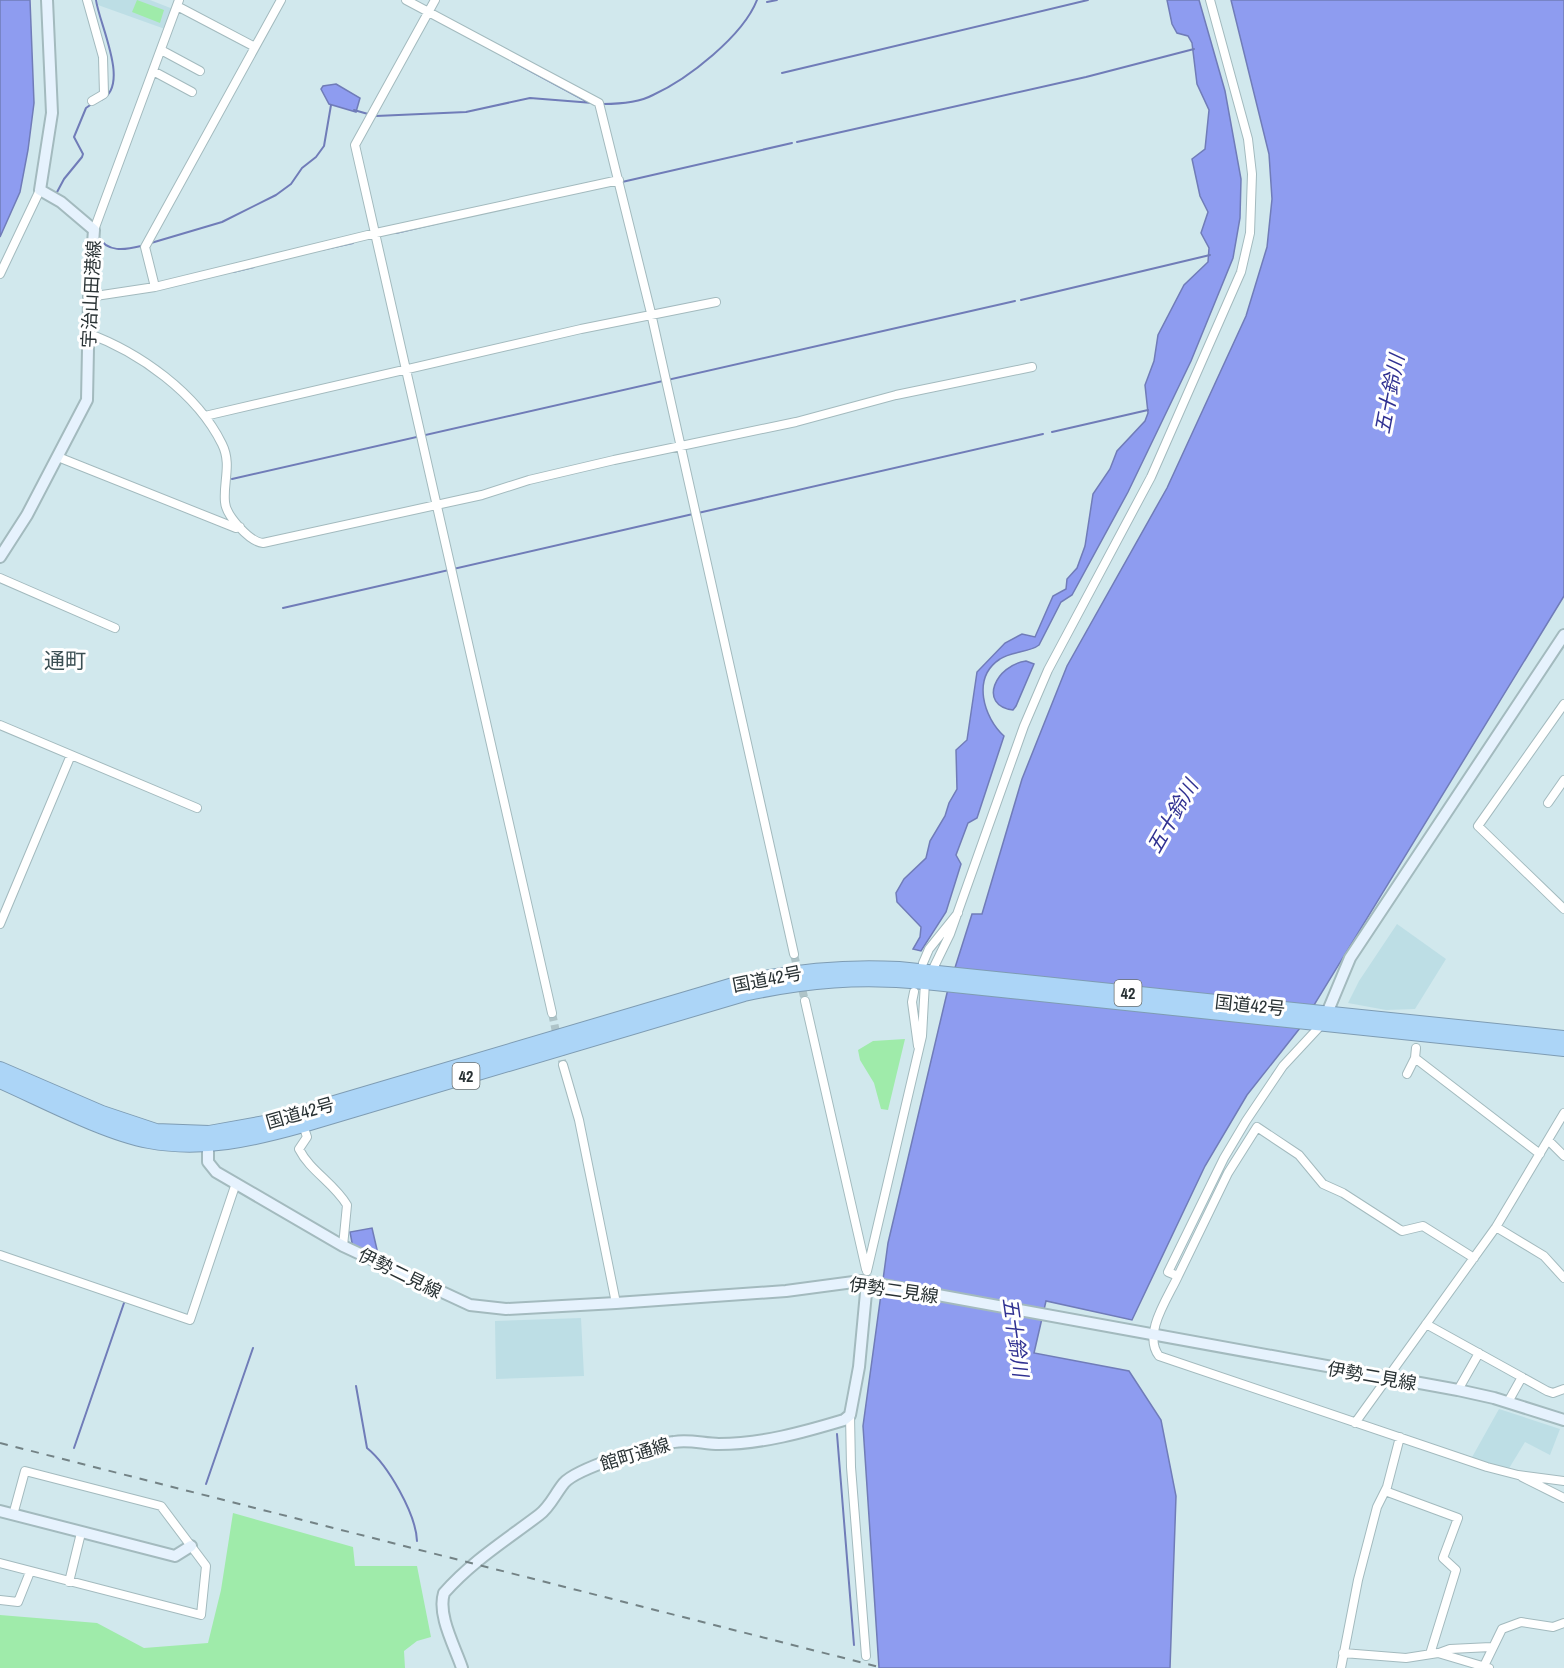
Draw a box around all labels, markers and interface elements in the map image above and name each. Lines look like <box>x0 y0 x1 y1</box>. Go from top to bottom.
street label: 宇治山田港線 <box>76 239 106 349</box>
water label: 五十鈴川 <box>1368 350 1410 436</box>
district label: 通町 <box>44 646 86 675</box>
water label: 五十鈴川 <box>1140 773 1205 857</box>
street label: 国道42号 <box>730 960 804 998</box>
road number: 42 <box>1114 980 1142 1006</box>
street label: 国道42号 <box>1214 989 1286 1021</box>
road number: 42 <box>452 1063 480 1089</box>
street label: 国道42号 <box>263 1091 337 1135</box>
street label: 伊勢二見線 <box>354 1242 446 1304</box>
street label: 伊勢二見線 <box>848 1271 940 1309</box>
water label: 五十鈴川 <box>997 1296 1035 1380</box>
street label: 伊勢二見線 <box>1326 1356 1418 1396</box>
street label: 館町通線 <box>597 1432 673 1476</box>

